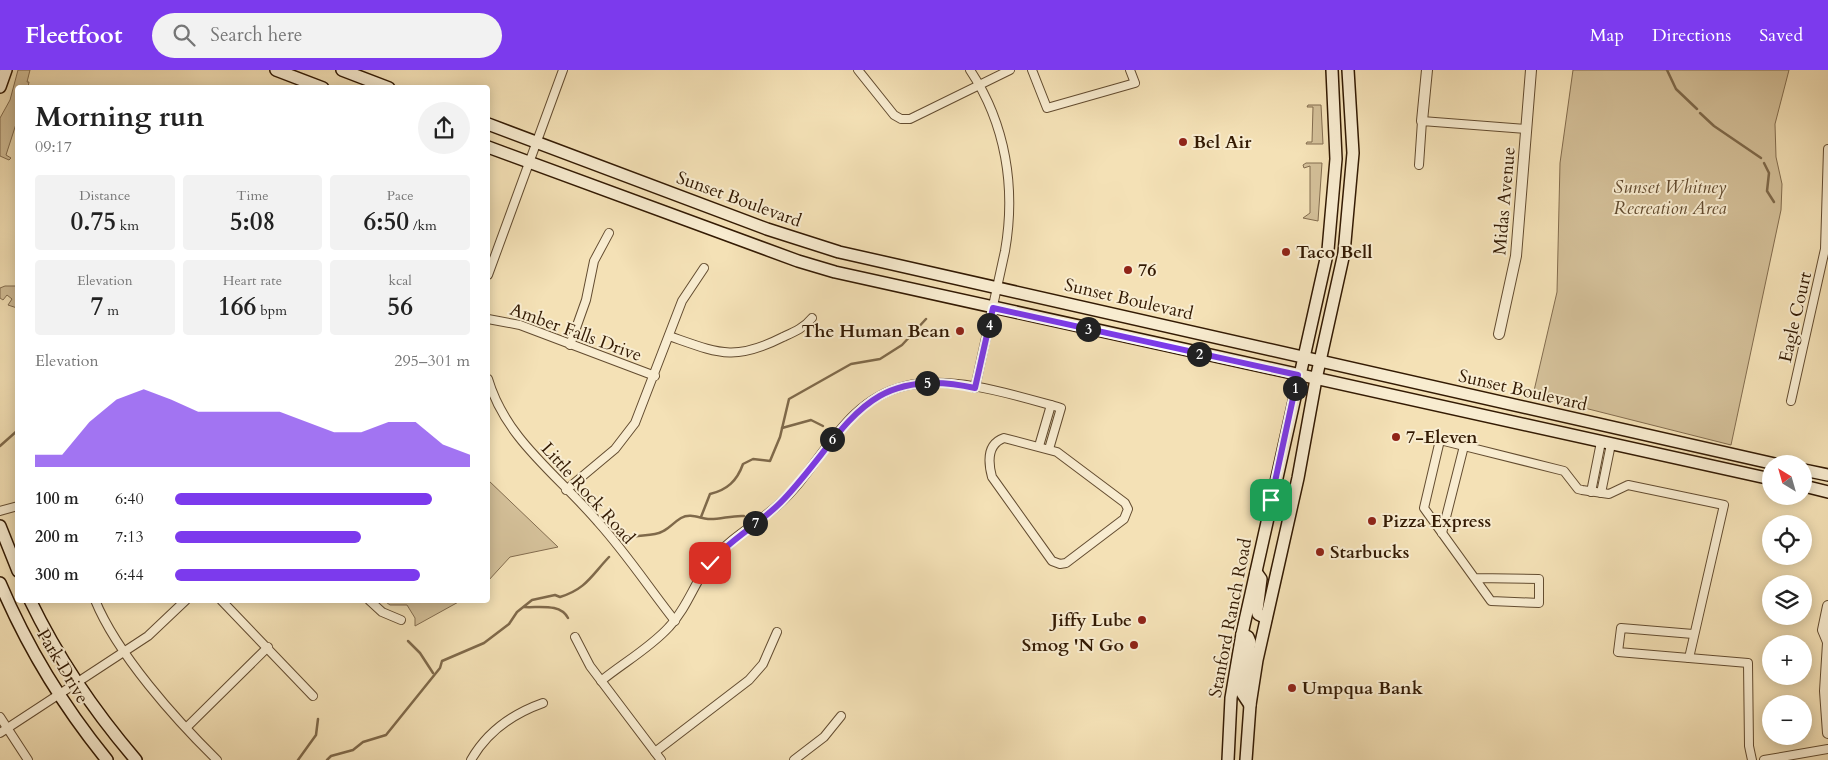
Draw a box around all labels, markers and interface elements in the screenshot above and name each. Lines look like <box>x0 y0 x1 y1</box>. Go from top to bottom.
search box <box>152 13 502 58</box>
text: Fleetfoot <box>25 19 122 52</box>
icon: search <box>170 21 198 49</box>
text: Search here <box>210 22 302 48</box>
text: Map <box>1590 23 1624 48</box>
text: Directions <box>1652 23 1731 48</box>
text: Saved <box>1759 23 1803 48</box>
text: Morning run <box>35 98 204 136</box>
button: share <box>418 102 470 154</box>
place label: Bel Air <box>1193 130 1252 155</box>
text: 09:17 <box>35 136 72 158</box>
marker: Bel Air <box>1177 136 1189 148</box>
street label: Midas Avenue <box>1487 146 1522 256</box>
street label: Sunset Boulevard <box>673 165 805 234</box>
park label: Sunset Whitney Recreation Area <box>1613 175 1727 221</box>
text: Distance <box>79 186 130 205</box>
text: Time <box>236 186 269 205</box>
text: Pace <box>387 186 414 205</box>
text: 0.75 <box>70 205 116 239</box>
text: 5:08 <box>230 205 275 239</box>
text: 6:50 <box>364 205 409 239</box>
text: km <box>116 216 139 235</box>
text: /km <box>409 216 437 235</box>
place label: Taco Bell <box>1296 240 1373 265</box>
marker: Taco Bell <box>1280 246 1292 258</box>
place label: 76 <box>1138 258 1156 283</box>
marker: 76 <box>1122 264 1134 276</box>
street label: Eagle Court <box>1773 269 1818 365</box>
text: Elevation <box>77 271 133 290</box>
text: Heart rate <box>223 271 282 290</box>
text: kcal <box>388 271 412 290</box>
street label: Sunset Boulevard <box>1062 273 1196 327</box>
text: 7 <box>91 290 103 324</box>
text: 166 <box>218 290 256 324</box>
text: 56 <box>387 290 413 324</box>
street label: Amber Falls Drive <box>506 297 645 368</box>
text: m <box>103 301 119 320</box>
text: bpm <box>256 301 287 320</box>
pin: 4 <box>976 312 1002 338</box>
text: 4 <box>986 316 993 335</box>
pin: 3 <box>1076 316 1100 342</box>
place label: The Human Bean <box>801 319 950 344</box>
text: 3 <box>1085 320 1092 339</box>
marker: The Human Bean <box>954 325 966 337</box>
pin: 2 <box>1186 342 1212 366</box>
text: 2 <box>1196 345 1203 364</box>
text: Elevation <box>35 350 99 372</box>
text: 295–301 m <box>394 350 470 372</box>
street label: Sunset Boulevard <box>1456 364 1590 418</box>
pin: 5 <box>914 370 940 396</box>
text: 5 <box>924 374 931 393</box>
pin: 1 <box>1282 376 1308 400</box>
text: 1 <box>1292 379 1299 398</box>
place label: 7-Eleven <box>1406 425 1478 450</box>
pin: 6 <box>820 426 844 452</box>
text: 6 <box>829 430 836 449</box>
marker: 7-Eleven <box>1390 431 1402 443</box>
street label: Little Rock Road <box>535 437 640 550</box>
north arrow <box>1762 455 1812 505</box>
map controls <box>1762 455 1812 745</box>
pin <box>1250 479 1292 521</box>
icon: arrive <box>1257 486 1285 514</box>
text: 100 m <box>35 488 79 510</box>
text: 6:40 <box>115 488 144 510</box>
place label: Pizza Express <box>1382 509 1491 534</box>
pin: 7 <box>742 510 768 536</box>
text: 7 <box>752 514 759 533</box>
marker: Pizza Express <box>1366 515 1378 527</box>
button: locate <box>1762 515 1812 565</box>
text: 200 m <box>35 526 79 548</box>
text: 7:13 <box>115 526 144 548</box>
street label: Stanford Ranch Road <box>1203 536 1258 700</box>
place label: Starbucks <box>1330 540 1410 565</box>
pin <box>689 542 731 584</box>
marker: Starbucks <box>1314 546 1326 558</box>
icon: check <box>696 549 724 577</box>
text: 300 m <box>35 564 79 586</box>
text: 6:44 <box>115 564 144 586</box>
button: layers <box>1762 575 1812 625</box>
place label: Jiffy Lube <box>1048 608 1132 633</box>
marker: Jiffy Lube <box>1136 614 1148 626</box>
street label: Park Drive <box>30 624 95 708</box>
place label: Smog 'N Go <box>1022 633 1124 658</box>
button: + <box>1762 635 1812 685</box>
marker: Smog 'N Go <box>1128 639 1140 651</box>
place label: Umpqua Bank <box>1302 676 1424 701</box>
marker: Umpqua Bank <box>1286 682 1298 694</box>
button: − <box>1762 695 1812 745</box>

